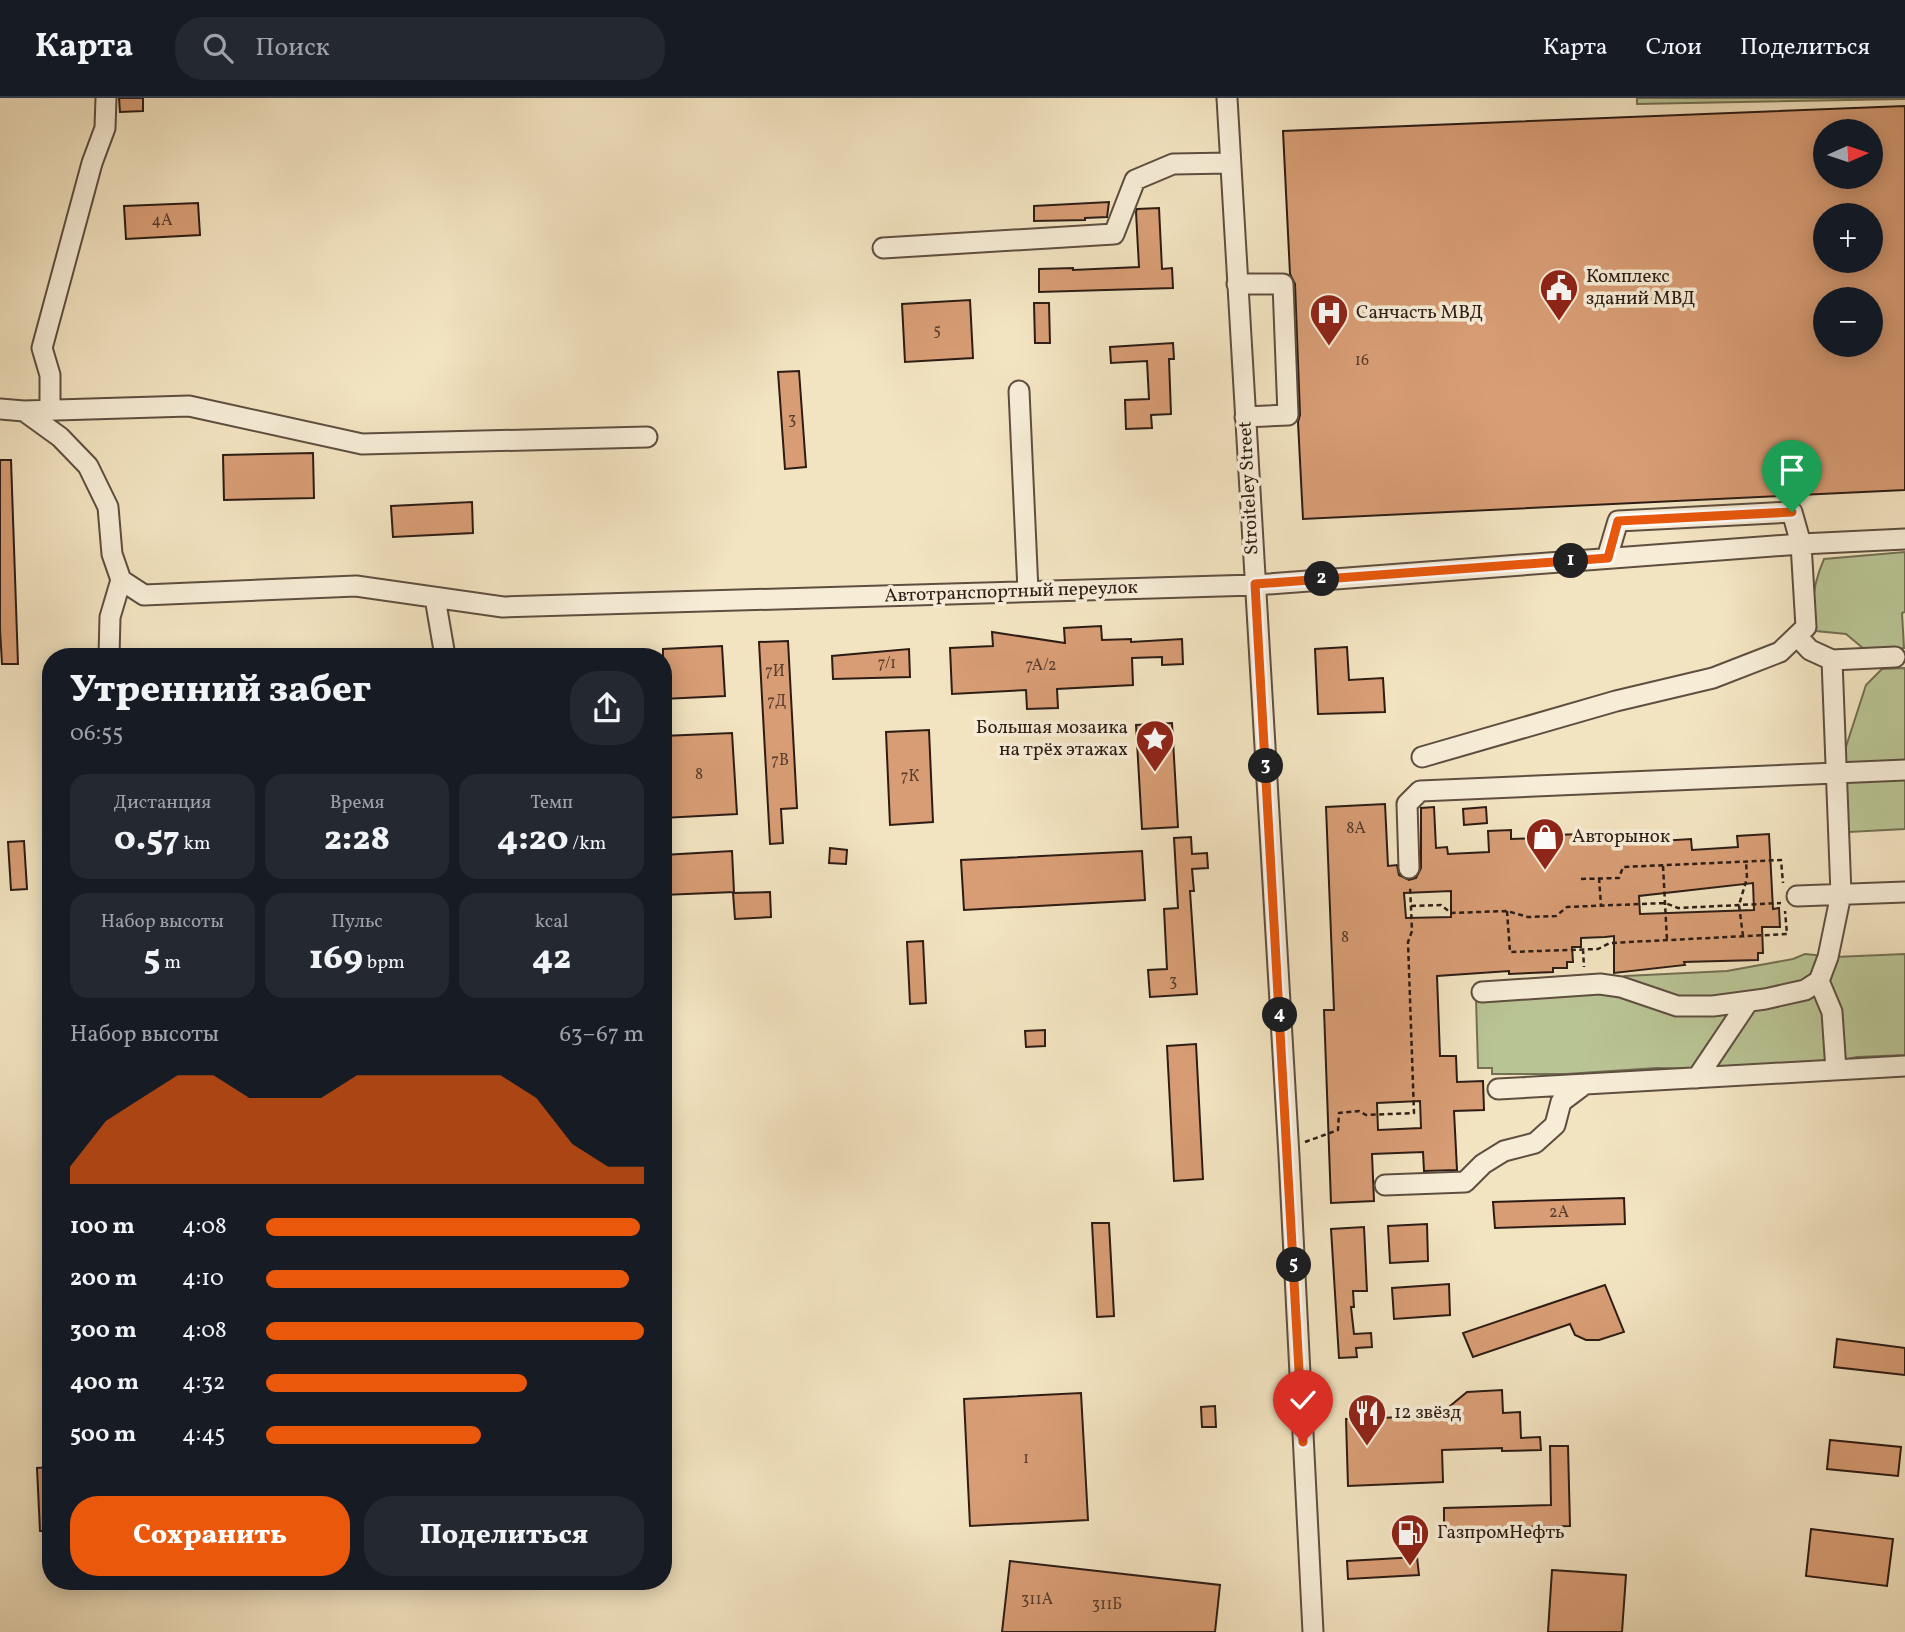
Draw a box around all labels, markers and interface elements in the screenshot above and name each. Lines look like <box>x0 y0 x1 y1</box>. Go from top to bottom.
search box <box>175 17 665 80</box>
text: Карта <box>35 25 133 71</box>
icon: search <box>199 29 237 67</box>
text: Поиск <box>255 30 330 66</box>
text: Карта <box>1543 31 1608 65</box>
text: Слои <box>1646 31 1702 65</box>
text: Поделиться <box>1740 31 1870 65</box>
north arrow <box>1813 119 1883 189</box>
map controls <box>1813 119 1883 357</box>
button: + <box>1813 203 1883 273</box>
house number: 4А <box>152 210 172 232</box>
place label: Комплекс зданий МВД <box>1586 264 1696 312</box>
public building icon: Комплекс зданий МВД <box>1538 267 1580 322</box>
button: − <box>1813 287 1883 357</box>
hospital icon: Санчасть МВД <box>1308 292 1350 347</box>
place label: Санчасть МВД <box>1356 300 1483 326</box>
house number: 5 <box>933 320 941 342</box>
house number: 16 <box>1355 350 1369 372</box>
house number: 3 <box>788 409 796 431</box>
street label: Stroiteley Street <box>1232 420 1265 556</box>
pin <box>1762 440 1822 512</box>
icon: arrive <box>1773 451 1811 489</box>
pin: 1 <box>1554 544 1588 578</box>
text: 1 <box>1567 547 1574 573</box>
pin: 2 <box>1304 561 1340 596</box>
text: 2 <box>1317 565 1326 591</box>
street label: Автотранспортный переулок <box>884 575 1138 609</box>
house number: 7/1 <box>878 653 896 675</box>
house number: 7А/2 <box>1025 655 1057 677</box>
house number: 7И <box>765 661 785 683</box>
text: Утренний забег <box>70 665 371 718</box>
button: share <box>570 671 644 745</box>
house number: 7Д <box>767 691 787 713</box>
place label: Большая мозаика на трёх этажах <box>976 715 1128 763</box>
text: 06:55 <box>70 718 123 750</box>
place icon: Большая мозаика на трёх этажах <box>1134 718 1176 773</box>
pin: 3 <box>1248 748 1284 784</box>
house number: 7В <box>771 750 789 772</box>
text: 3 <box>1261 752 1270 778</box>
house number: 8 <box>695 764 703 786</box>
house number: 7К <box>901 766 919 788</box>
text: Дистанция <box>113 790 211 816</box>
text: Время <box>330 790 384 816</box>
text: Темп <box>530 790 573 816</box>
text: 0.57 <box>114 816 180 864</box>
text: 2:28 <box>324 816 390 864</box>
text: 4:20 <box>497 816 568 864</box>
shop icon: Авторынок <box>1524 816 1566 871</box>
house number: 8А <box>1346 818 1366 840</box>
place label: Авторынок <box>1572 824 1670 850</box>
text: km <box>180 831 211 857</box>
text: /km <box>568 831 606 857</box>
text: Набор высоты <box>101 909 224 935</box>
text: Пульс <box>331 909 383 935</box>
text: kcal <box>535 909 569 935</box>
house number: 8 <box>1341 927 1349 949</box>
text: 5 <box>144 935 160 983</box>
text: 169 <box>309 935 363 983</box>
text: 42 <box>532 935 571 983</box>
text: m <box>160 950 181 976</box>
text: bpm <box>363 950 405 976</box>
house number: 3 <box>1169 971 1177 993</box>
pin: 4 <box>1262 998 1298 1032</box>
text: 4 <box>1274 1001 1285 1027</box>
text: Набор высоты <box>70 1019 219 1051</box>
text: 63–67 m <box>559 1019 644 1051</box>
house number: 2А <box>1549 1202 1569 1224</box>
text: 100 m <box>70 1211 135 1243</box>
text: 4:08 <box>182 1211 227 1243</box>
pin: 5 <box>1276 1248 1312 1282</box>
text: 5 <box>1289 1251 1298 1277</box>
text: 200 m <box>70 1263 137 1295</box>
text: 4:10 <box>182 1263 224 1295</box>
text: 300 m <box>70 1315 137 1347</box>
text: 4:08 <box>182 1315 227 1347</box>
text: 400 m <box>70 1367 139 1399</box>
text: 4:32 <box>182 1367 225 1399</box>
pin <box>1273 1370 1333 1442</box>
icon: check <box>1284 1381 1322 1419</box>
restaurant icon: 12 звёзд <box>1346 1392 1388 1447</box>
place label: 12 звёзд <box>1394 1400 1461 1426</box>
text: 500 m <box>70 1419 136 1451</box>
text: 4:45 <box>182 1419 225 1451</box>
house number: 1 <box>1023 1448 1029 1470</box>
button: Сохранить <box>70 1496 350 1576</box>
button: Поделиться <box>364 1496 644 1576</box>
fuel station icon: ГазпромНефть <box>1389 1512 1431 1567</box>
place label: ГазпромНефть <box>1437 1520 1565 1546</box>
house number: 311А <box>1021 1589 1053 1611</box>
house number: 311Б <box>1092 1594 1122 1616</box>

